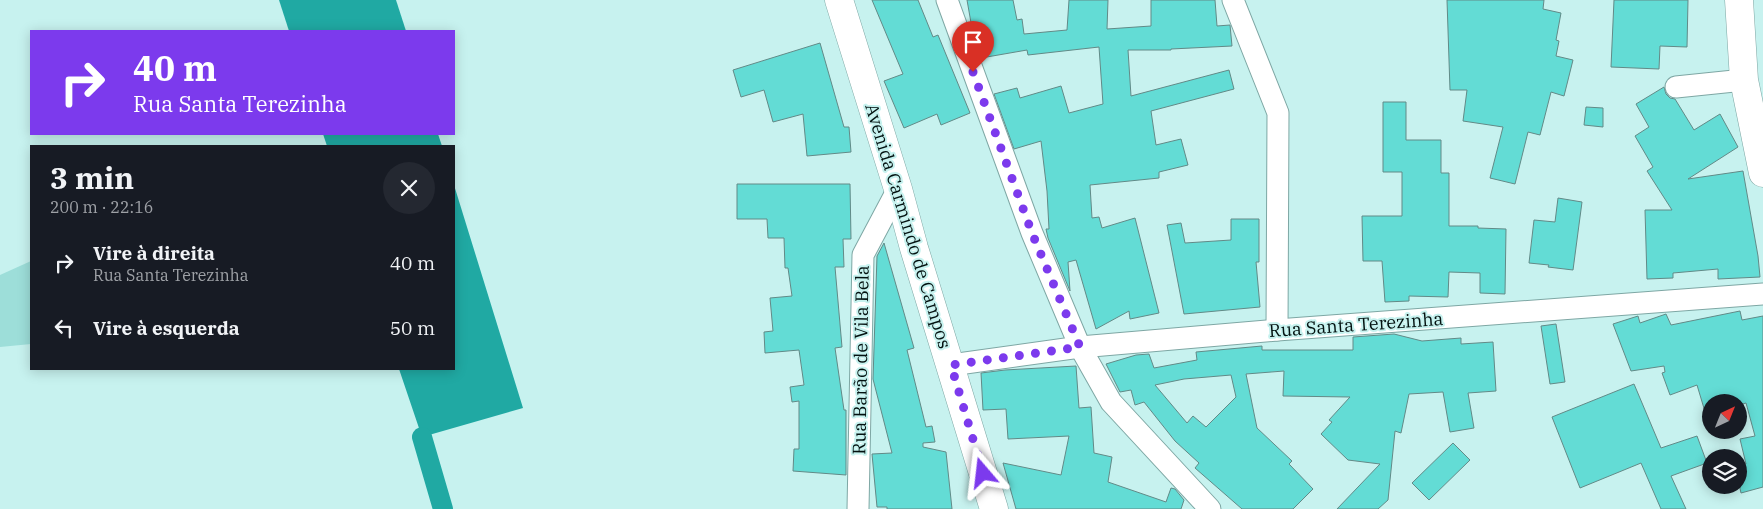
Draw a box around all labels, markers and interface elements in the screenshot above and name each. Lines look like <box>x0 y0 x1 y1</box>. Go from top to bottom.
pin <box>952 21 994 72</box>
icon: arrive <box>959 28 987 56</box>
text: 40 m <box>133 45 217 91</box>
icon: right <box>50 50 115 115</box>
text: Rua Santa Terezinha <box>133 89 347 118</box>
street label: Avenida Carmindo de Campos <box>860 100 957 351</box>
text: 3 min <box>50 158 134 197</box>
button: close <box>383 162 435 214</box>
text: 200 m · 22:16 <box>50 197 153 217</box>
text: Vire à direita <box>93 241 215 265</box>
icon: right <box>50 249 78 277</box>
text: 40 m <box>390 251 435 275</box>
text: Rua Santa Terezinha <box>93 265 248 285</box>
street label: Rua Barão de Vila Bela <box>847 265 874 455</box>
street label: Rua Santa Terezinha <box>1268 307 1444 342</box>
icon: left <box>50 314 78 342</box>
text: Vire à esquerda <box>93 316 240 340</box>
text: 50 m <box>390 316 435 340</box>
north arrow <box>1702 394 1748 439</box>
map controls <box>1702 394 1747 494</box>
position arrow <box>956 446 1008 498</box>
button: layers <box>1702 449 1747 494</box>

